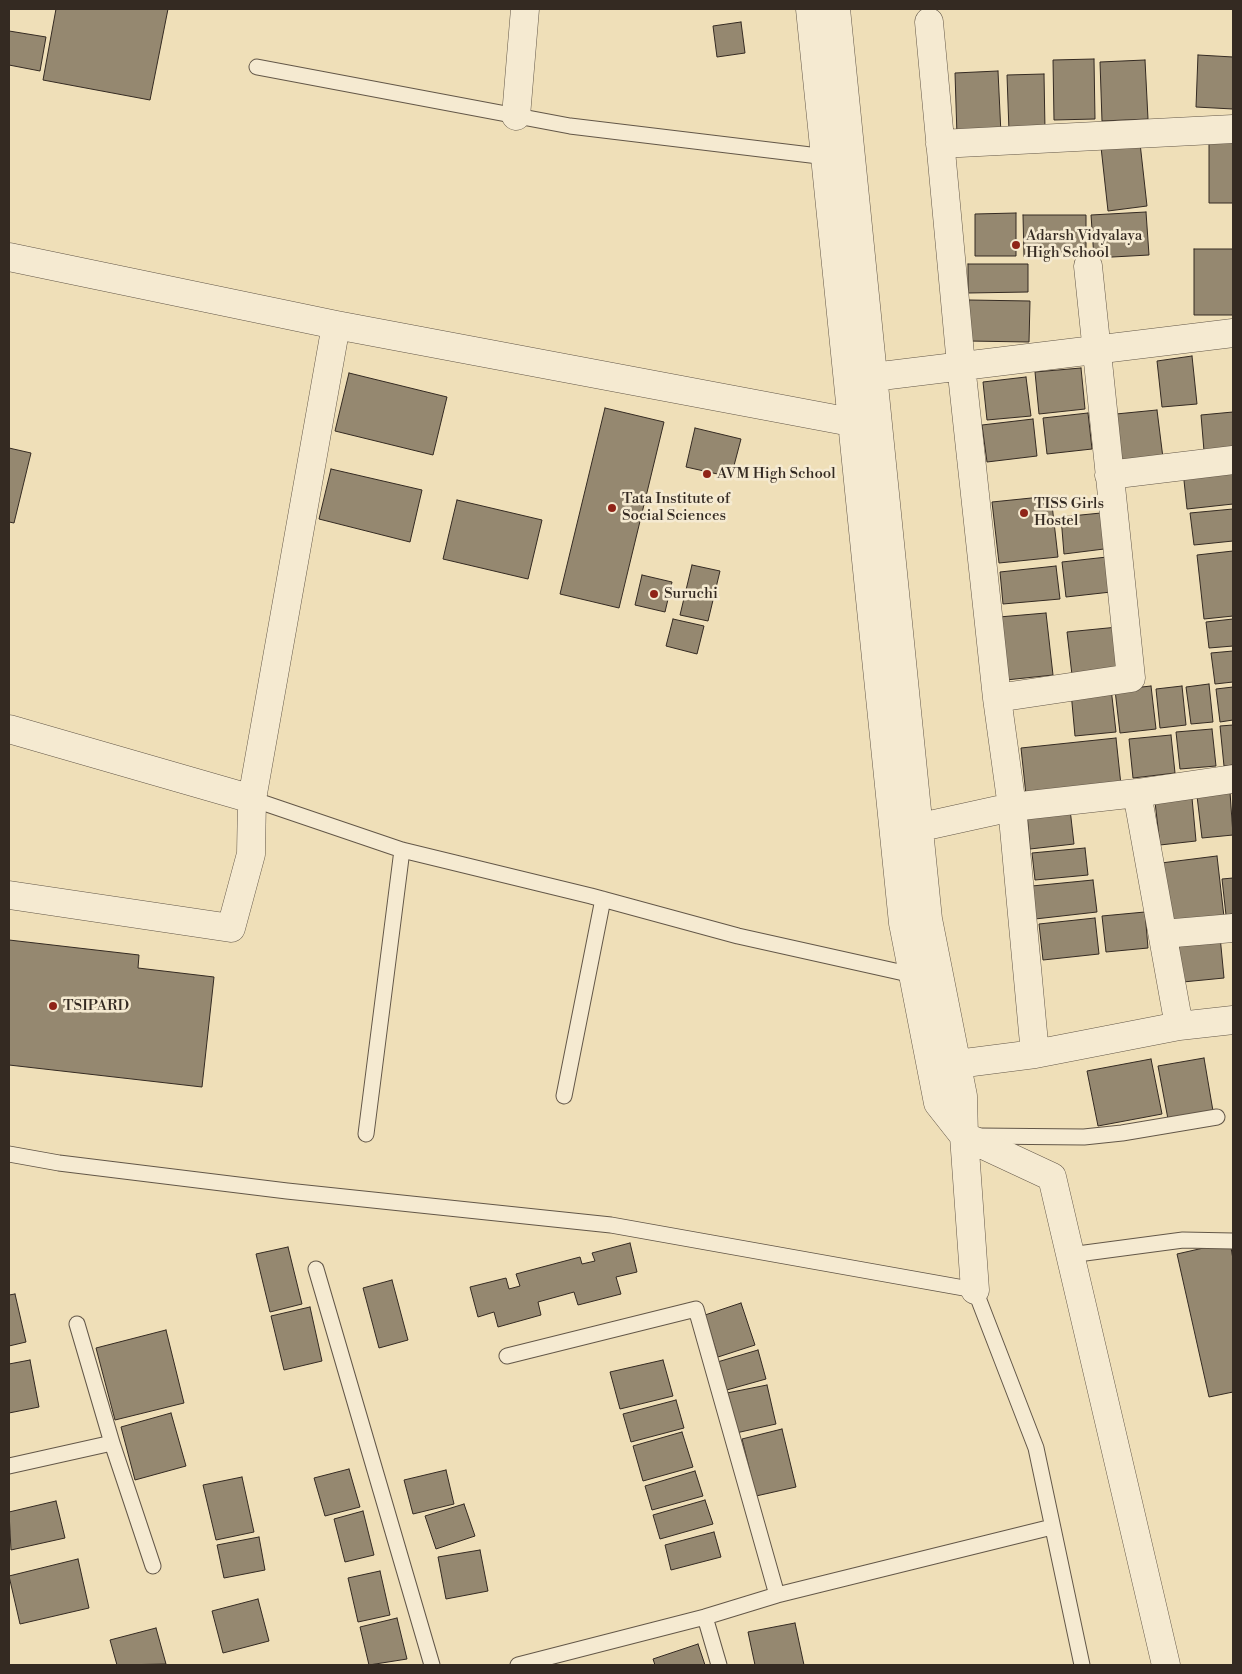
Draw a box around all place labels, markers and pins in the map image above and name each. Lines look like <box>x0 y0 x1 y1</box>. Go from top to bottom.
place label: Adarsh Vidyalaya High School <box>1026 227 1142 262</box>
marker: Adarsh Vidyalaya High School <box>1010 239 1022 251</box>
place label: AVM High School <box>717 465 836 483</box>
marker: AVM High School <box>701 468 713 480</box>
place label: Tata Institute of Social Sciences <box>622 490 730 525</box>
place label: TISS Girls Hostel <box>1034 495 1104 530</box>
marker: Tata Institute of Social Sciences <box>606 502 618 514</box>
marker: TISS Girls Hostel <box>1018 507 1030 519</box>
place label: Suruchi <box>664 585 718 603</box>
marker: Suruchi <box>648 588 660 600</box>
place label: TSIPARD <box>63 997 129 1015</box>
marker: TSIPARD <box>47 1000 59 1012</box>

